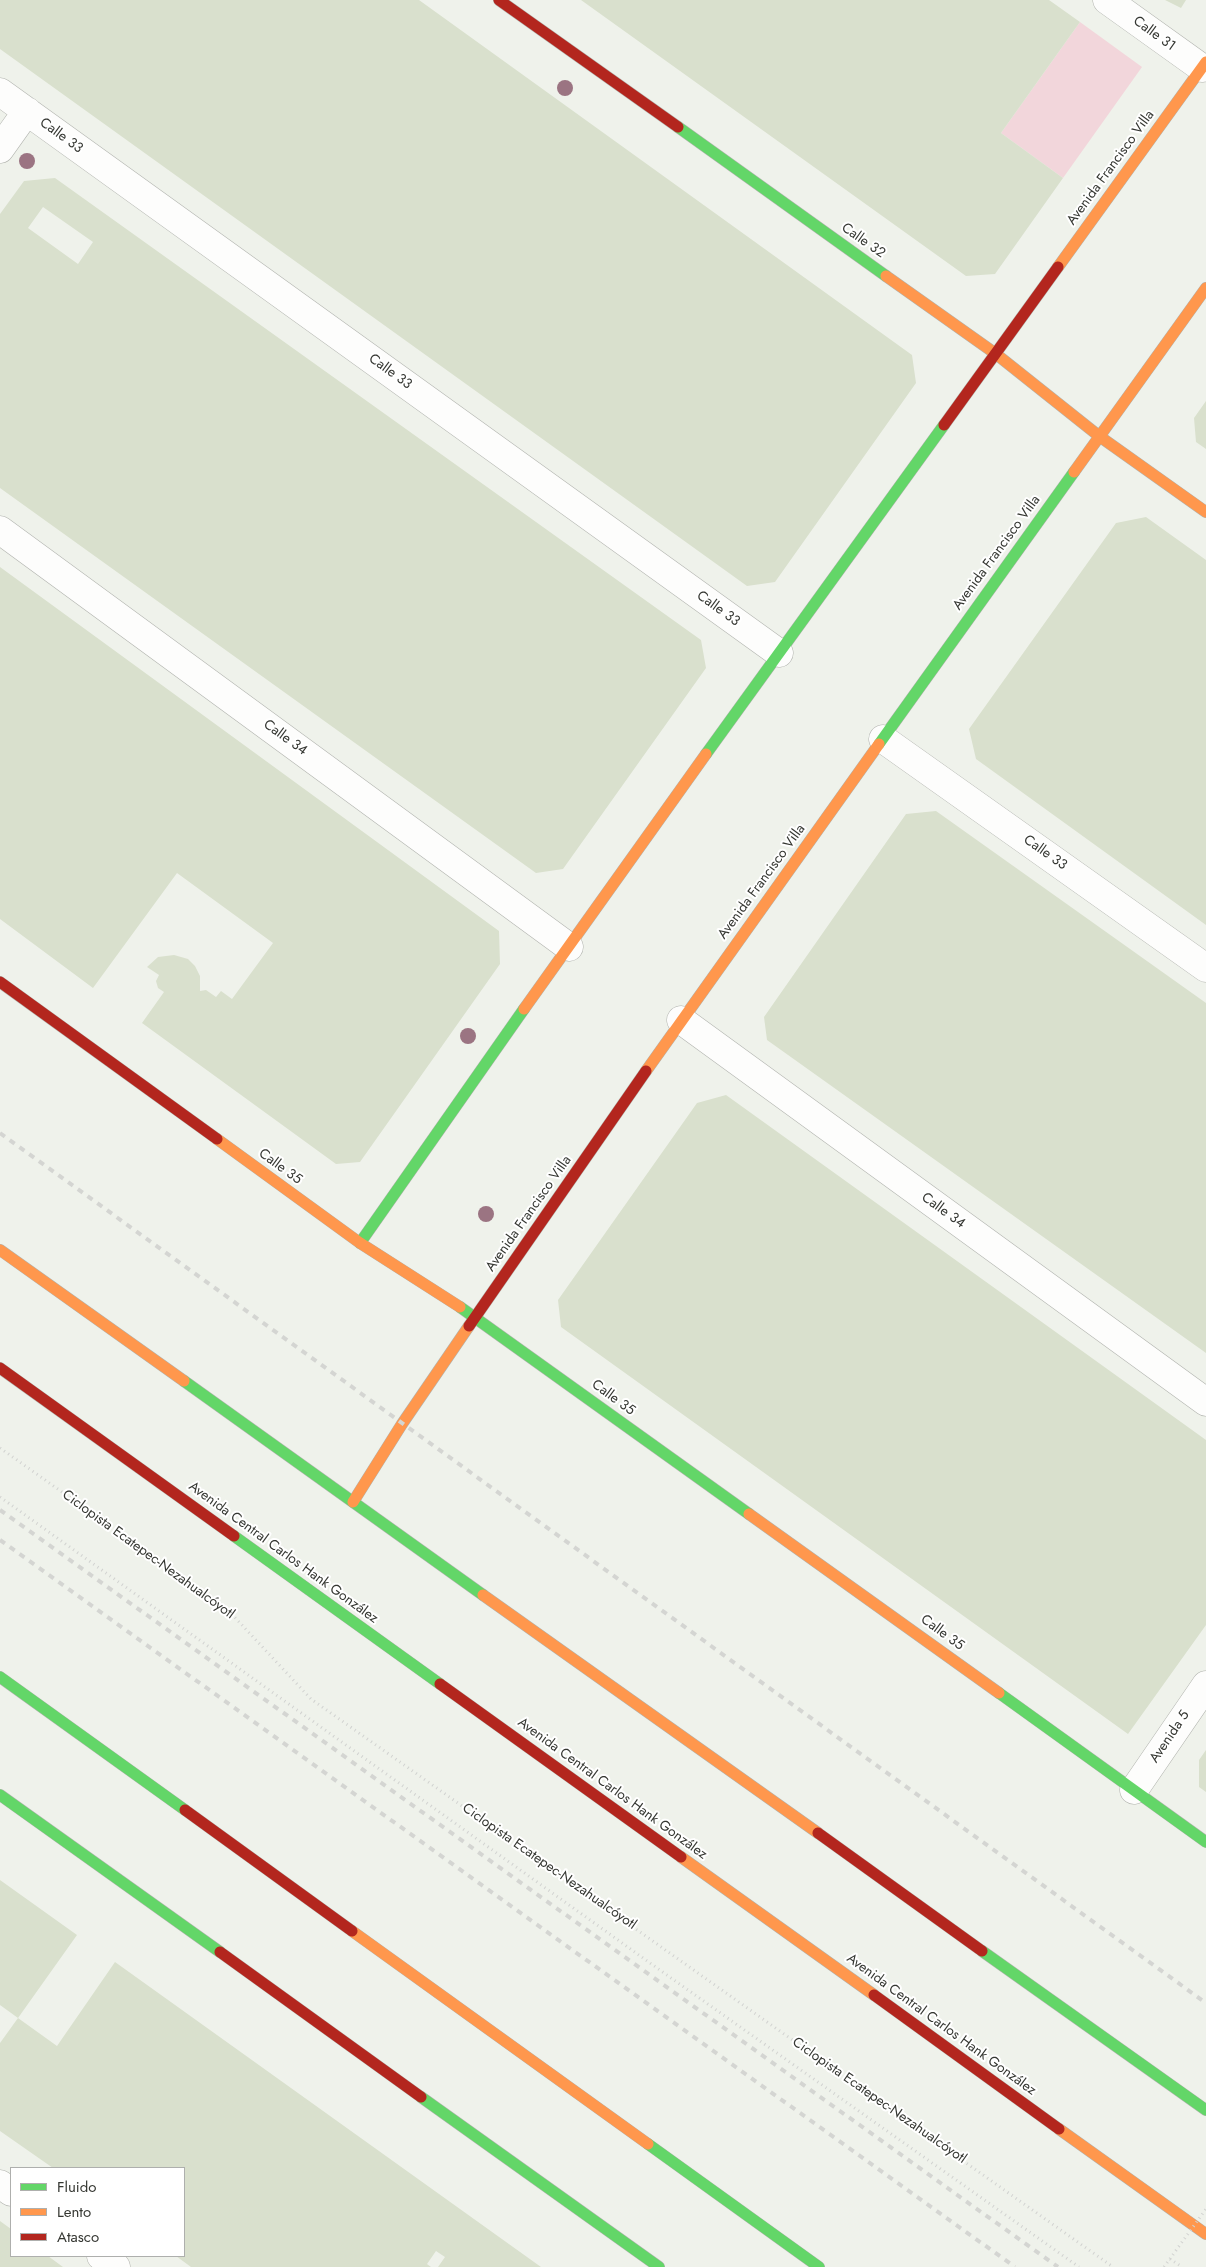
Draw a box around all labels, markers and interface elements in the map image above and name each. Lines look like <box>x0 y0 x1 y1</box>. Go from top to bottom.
street label: Calle 31 <box>1130 13 1178 55</box>
street label: Avenida Francisco Villa <box>1064 107 1158 229</box>
street label: Calle 33 <box>36 115 86 157</box>
street label: Calle 32 <box>838 220 888 262</box>
street label: Calle 33 <box>365 351 415 393</box>
street label: Avenida Francisco Villa <box>950 492 1044 614</box>
street label: Calle 33 <box>693 588 743 630</box>
street label: Calle 34 <box>260 717 310 759</box>
street label: Avenida Francisco Villa <box>715 821 809 943</box>
street label: Calle 33 <box>1020 832 1070 874</box>
street label: Calle 35 <box>255 1146 305 1188</box>
street label: Avenida Francisco Villa <box>483 1153 575 1275</box>
street label: Calle 34 <box>918 1190 968 1232</box>
street label: Calle 35 <box>588 1377 638 1419</box>
street label: Avenida Central Carlos Hank González <box>185 1479 381 1627</box>
street label: Ciclopista Ecatepec-Nezahualcóyotl <box>59 1487 237 1623</box>
street label: Calle 35 <box>917 1612 967 1654</box>
street label: Avenida 5 <box>1146 1708 1194 1766</box>
street label: Avenida Central Carlos Hank González <box>514 1715 710 1863</box>
street label: Ciclopista Ecatepec-Nezahualcóyotl <box>459 1800 639 1934</box>
street label: Avenida Central Carlos Hank González <box>843 1951 1039 2099</box>
street label: Ciclopista Ecatepec-Nezahualcóyotl <box>789 2034 969 2168</box>
legend <box>10 2167 185 2257</box>
text: Fluido <box>57 2176 96 2198</box>
text: Lento <box>57 2201 91 2223</box>
text: Atasco <box>57 2226 99 2248</box>

